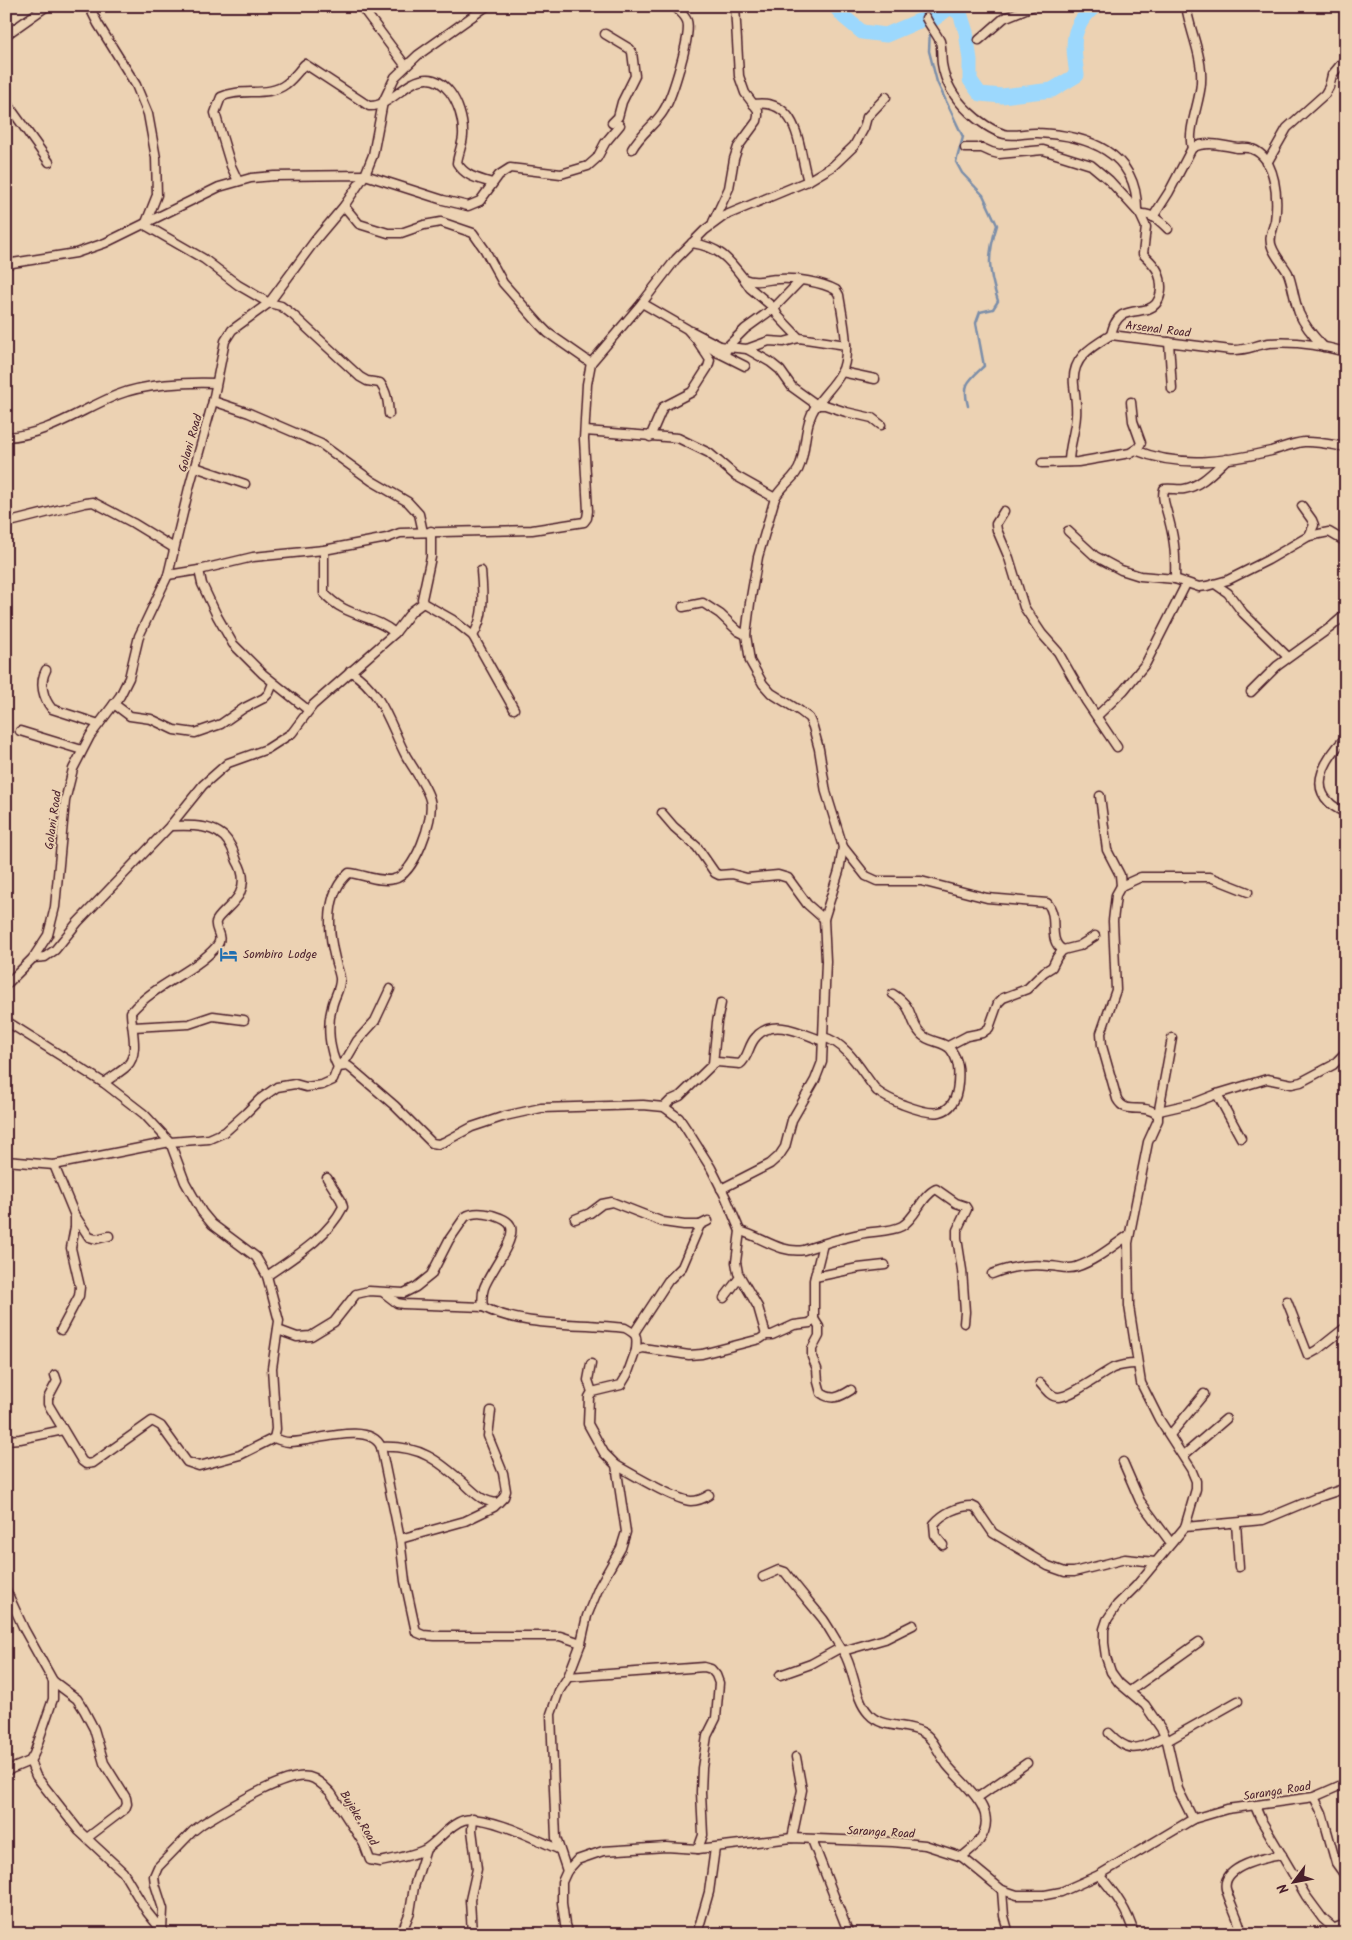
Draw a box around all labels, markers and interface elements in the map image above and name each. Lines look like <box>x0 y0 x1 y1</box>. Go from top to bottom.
street label: Arsenal Road <box>1124 316 1193 343</box>
street label: Golani Road <box>173 411 208 474</box>
street label: Golani Road <box>40 788 67 851</box>
hotel icon: Sombiro Lodge <box>219 944 239 964</box>
place label: Sombiro Lodge <box>243 945 317 964</box>
street label: Saranga Road <box>1242 1777 1313 1806</box>
street label: Bujeke Road <box>335 1787 383 1850</box>
street label: Saranga Road <box>846 1821 917 1844</box>
north arrow <box>1270 1858 1320 1908</box>
text: N <box>1272 1879 1295 1898</box>

